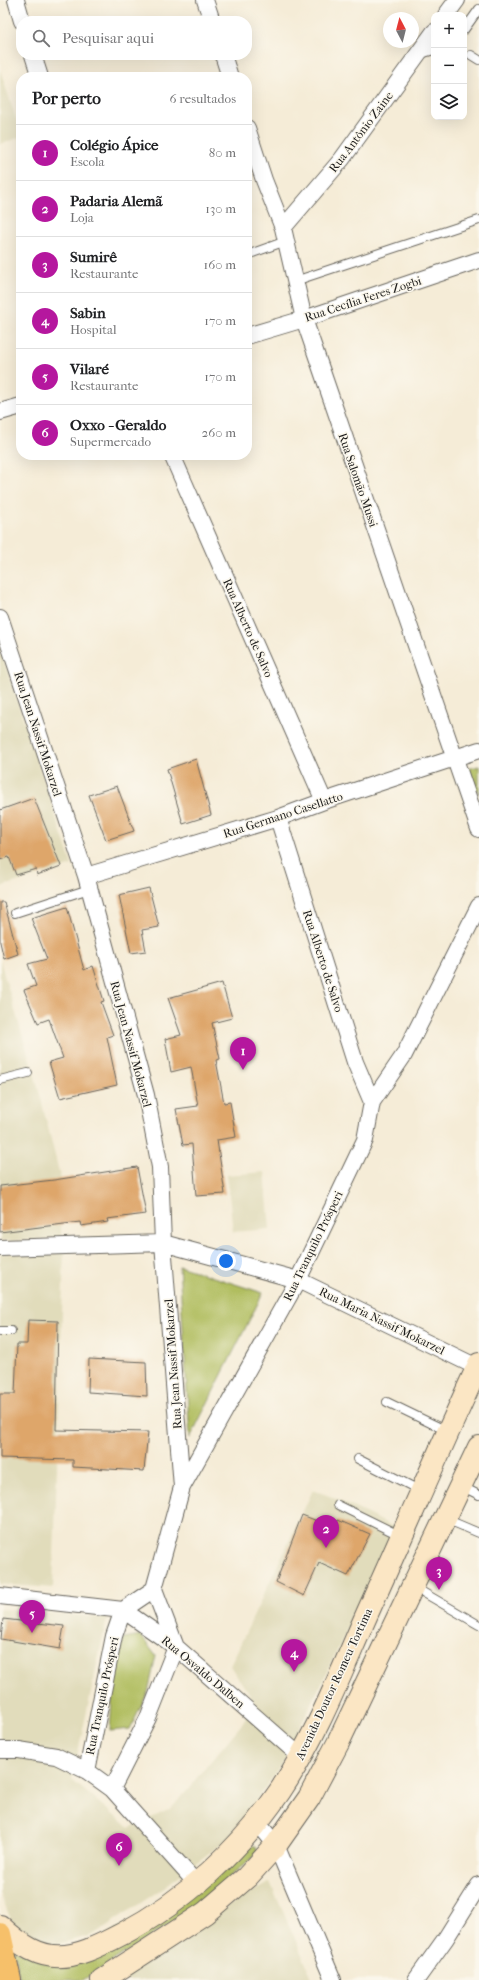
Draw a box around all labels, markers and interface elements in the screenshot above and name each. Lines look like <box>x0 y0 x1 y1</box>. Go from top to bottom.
north arrow <box>383 12 419 48</box>
map controls <box>431 12 467 120</box>
button: + <box>431 12 467 48</box>
search box <box>16 16 252 60</box>
icon: search <box>30 27 52 49</box>
text: Pesquisar aqui <box>62 29 154 47</box>
button: − <box>431 48 467 84</box>
button: layers <box>431 84 467 120</box>
text: Por perto <box>32 88 101 108</box>
street label: Rua Antônio Zaine <box>326 89 396 175</box>
text: 6 resultados <box>169 91 236 106</box>
text: Colégio Ápice <box>70 136 158 154</box>
text: 1 <box>43 145 47 160</box>
text: 80 m <box>209 145 236 160</box>
text: Escola <box>70 154 105 169</box>
text: Padaria Alemã <box>70 192 163 210</box>
text: 2 <box>42 201 48 216</box>
text: 130 m <box>205 201 236 216</box>
text: Loja <box>70 210 94 225</box>
text: Sumirê <box>70 248 117 266</box>
text: 3 <box>42 257 48 272</box>
text: 160 m <box>204 257 236 272</box>
text: Restaurante <box>70 266 139 281</box>
street label: Rua Cecília Feres Zogbi <box>303 273 424 324</box>
text: Sabin <box>70 304 106 322</box>
text: 4 <box>41 313 49 328</box>
text: 170 m <box>204 313 236 328</box>
text: Hospital <box>70 322 117 337</box>
text: Vilaré <box>70 360 109 378</box>
text: 5 <box>42 369 48 384</box>
text: 170 m <box>204 369 236 384</box>
text: Restaurante <box>70 378 139 393</box>
text: Oxxo - Geraldo <box>70 416 166 434</box>
text: 6 <box>41 425 49 440</box>
text: 260 m <box>202 425 236 440</box>
street label: Rua Salomão Mussi <box>335 431 381 529</box>
text: Supermercado <box>70 434 151 449</box>
street label: Rua Alberto de Salvo <box>220 576 276 680</box>
street label: Rua Jean Nassif Mokarzel <box>11 670 65 799</box>
street label: Rua Germano Casellatto <box>221 789 345 841</box>
street label: Rua Alberto de Salvo <box>300 908 346 1014</box>
street label: Rua Jean Nassif Mokarzel <box>107 979 155 1109</box>
pin: 1 <box>230 1037 256 1070</box>
street label: Rua Tranquilo Prósperi <box>280 1188 346 1303</box>
your location <box>216 1251 236 1271</box>
street label: Rua Maria Nassif Mokarzel <box>317 1284 448 1358</box>
street label: Rua Jean Nassif Mokarzel <box>161 1298 185 1429</box>
pin: 2 <box>313 1515 339 1548</box>
pin: 3 <box>426 1557 452 1590</box>
pin: 5 <box>19 1600 45 1633</box>
street label: Avenida Doutor Romeu Tortima <box>292 1606 375 1763</box>
street label: Rua Osvaldo Dalben <box>159 1633 248 1711</box>
street label: Rua Tranquilo Prósperi <box>83 1635 121 1756</box>
pin: 4 <box>281 1639 307 1672</box>
pin: 6 <box>106 1833 132 1866</box>

